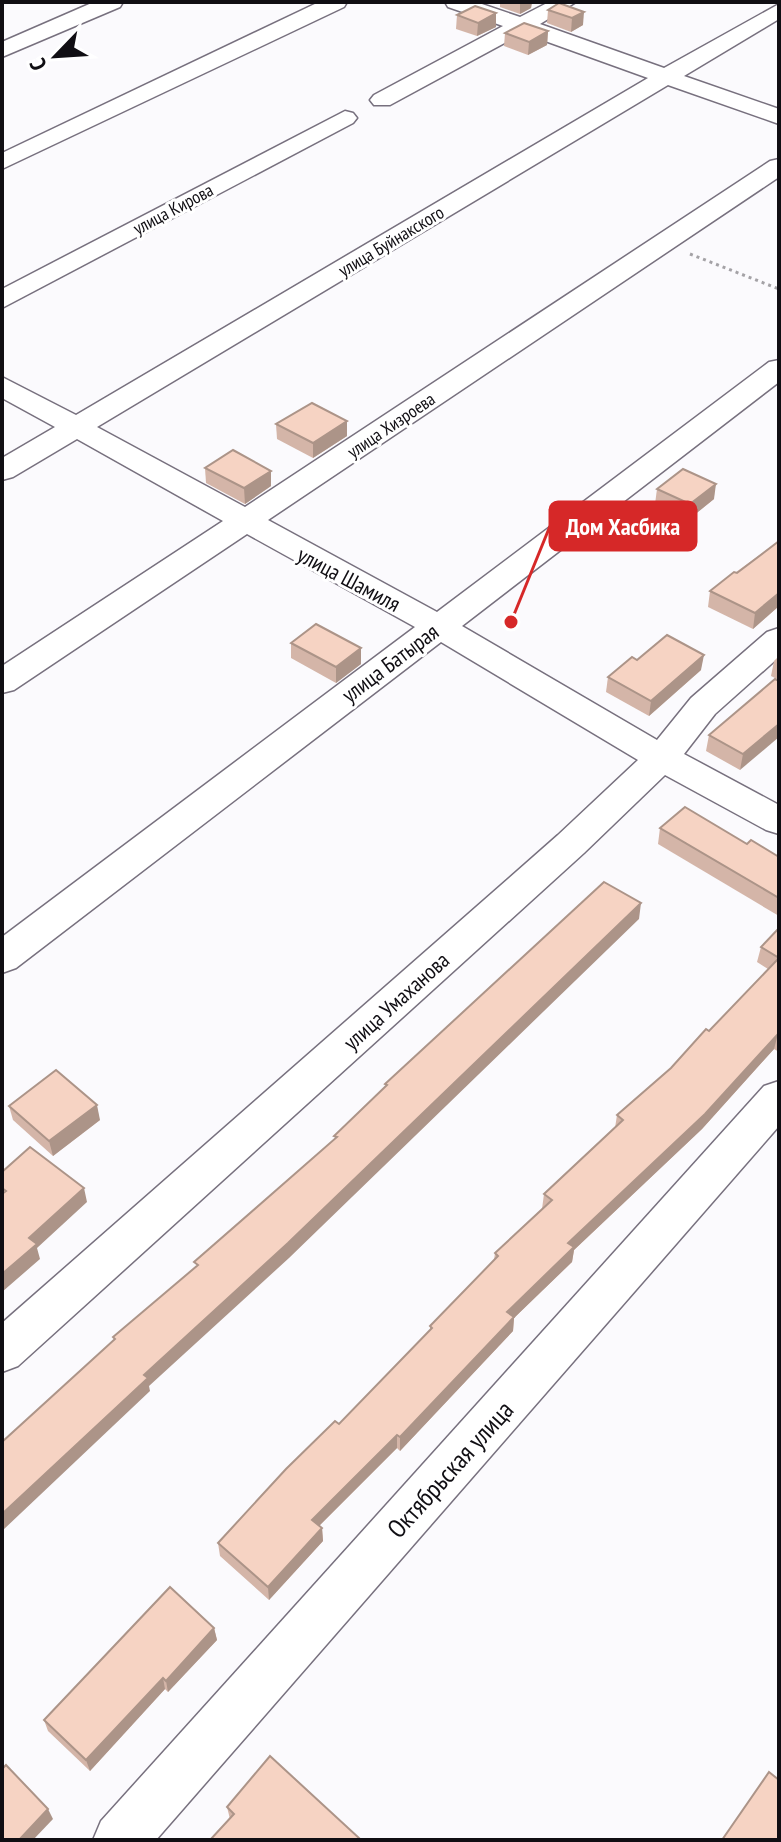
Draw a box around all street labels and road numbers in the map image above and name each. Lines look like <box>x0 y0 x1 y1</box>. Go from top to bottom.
street label: улица Кирова <box>129 178 217 240</box>
street label: улица Буйнакского <box>334 200 448 282</box>
street label: улица Хизроева <box>343 387 439 463</box>
street label: улица Шамиля <box>293 540 405 618</box>
street label: улица Батырая <box>336 617 444 709</box>
street label: улица Умаханова <box>337 946 455 1056</box>
street label: Октябрьская улица <box>380 1394 520 1544</box>

